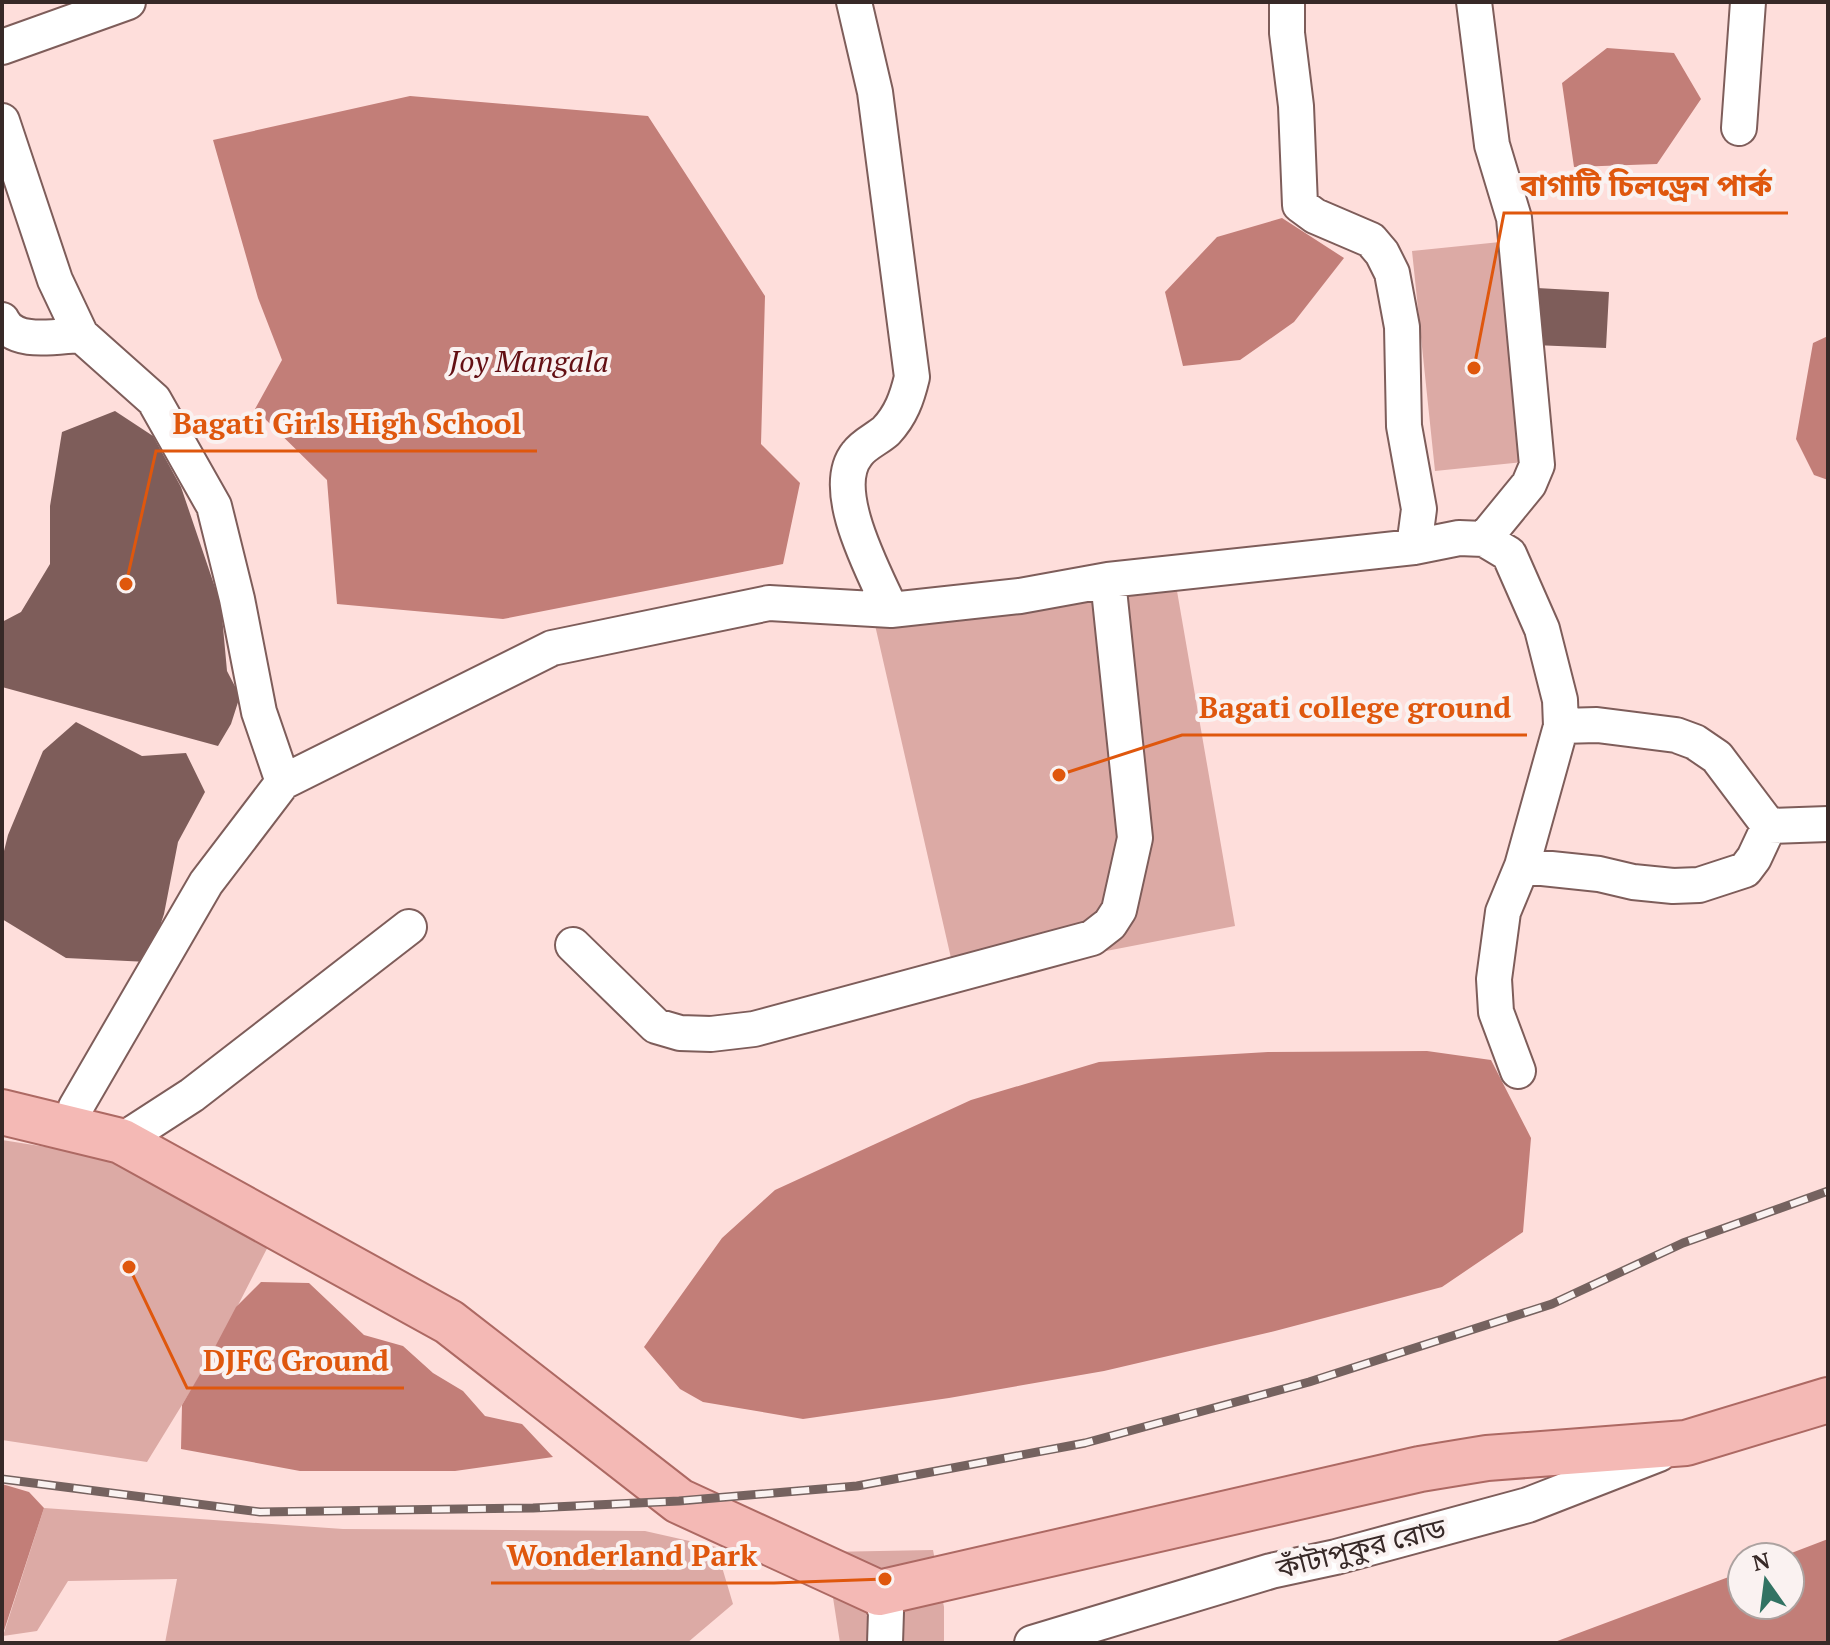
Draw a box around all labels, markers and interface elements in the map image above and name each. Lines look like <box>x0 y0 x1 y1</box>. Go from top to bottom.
callout: বাগাটি চিলড্রেন পার্ক <box>1504 159 1788 213</box>
text: বাগাটি চিলড্রেন পার্ক <box>1519 165 1773 205</box>
water label: Joy Mangala <box>448 341 609 381</box>
callout: Bagati Girls High School <box>156 397 537 451</box>
text: Bagati Girls High School <box>173 403 522 443</box>
callout: Bagati college ground <box>1182 681 1527 735</box>
text: Bagati college ground <box>1199 687 1511 727</box>
callout: DJFC Ground <box>187 1334 404 1388</box>
text: DJFC Ground <box>203 1340 389 1380</box>
street label: কাঁটাপুকুর রোড <box>1271 1508 1450 1587</box>
callout: Wonderland Park <box>491 1529 774 1583</box>
text: Wonderland Park <box>506 1535 758 1575</box>
north arrow <box>1726 1541 1806 1621</box>
text: N <box>1749 1545 1773 1577</box>

